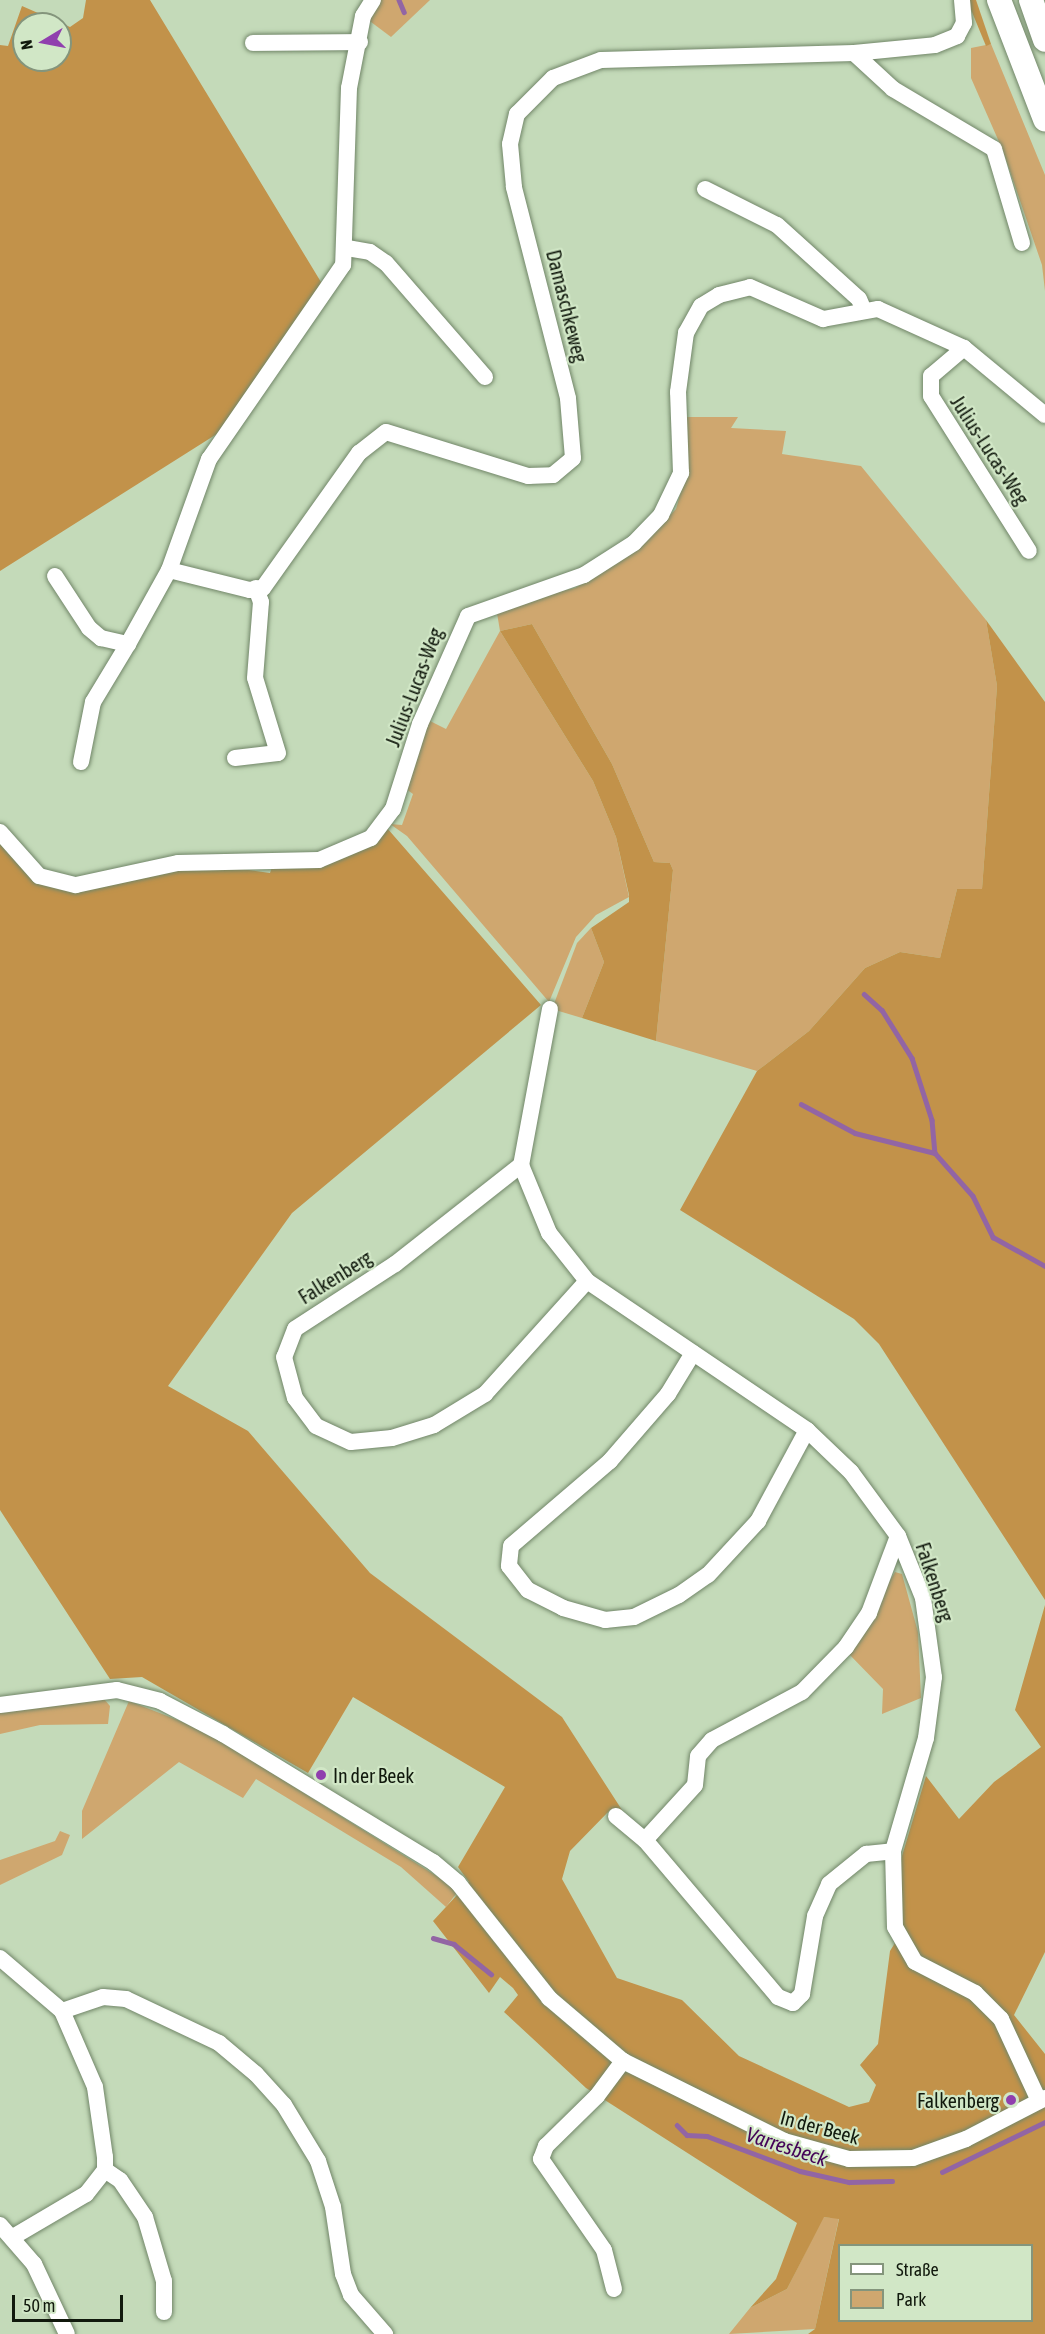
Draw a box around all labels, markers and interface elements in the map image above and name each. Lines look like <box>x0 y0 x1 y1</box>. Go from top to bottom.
north arrow <box>12 12 72 72</box>
text: N <box>17 39 36 51</box>
street label: Damaschkeweg <box>541 247 593 365</box>
street label: Julius-Lucas-Weg <box>946 391 1034 509</box>
street label: Julius-Lucas-Weg <box>380 624 448 750</box>
street label: Falkenberg <box>294 1245 376 1309</box>
street label: Falkenberg <box>911 1539 959 1625</box>
place label: In der Beek <box>333 1763 414 1787</box>
marker: In der Beek <box>314 1768 328 1782</box>
place label: Falkenberg <box>917 2088 999 2112</box>
marker: Falkenberg <box>1004 2093 1018 2107</box>
street label: In der Beek <box>778 2105 862 2149</box>
water label: Varresbeck <box>743 2121 831 2171</box>
legend <box>838 2244 1033 2322</box>
text: Straße <box>896 2259 939 2280</box>
scale bar <box>15 2283 126 2321</box>
text: Park <box>896 2289 926 2310</box>
text: 50 m <box>23 2295 55 2316</box>

